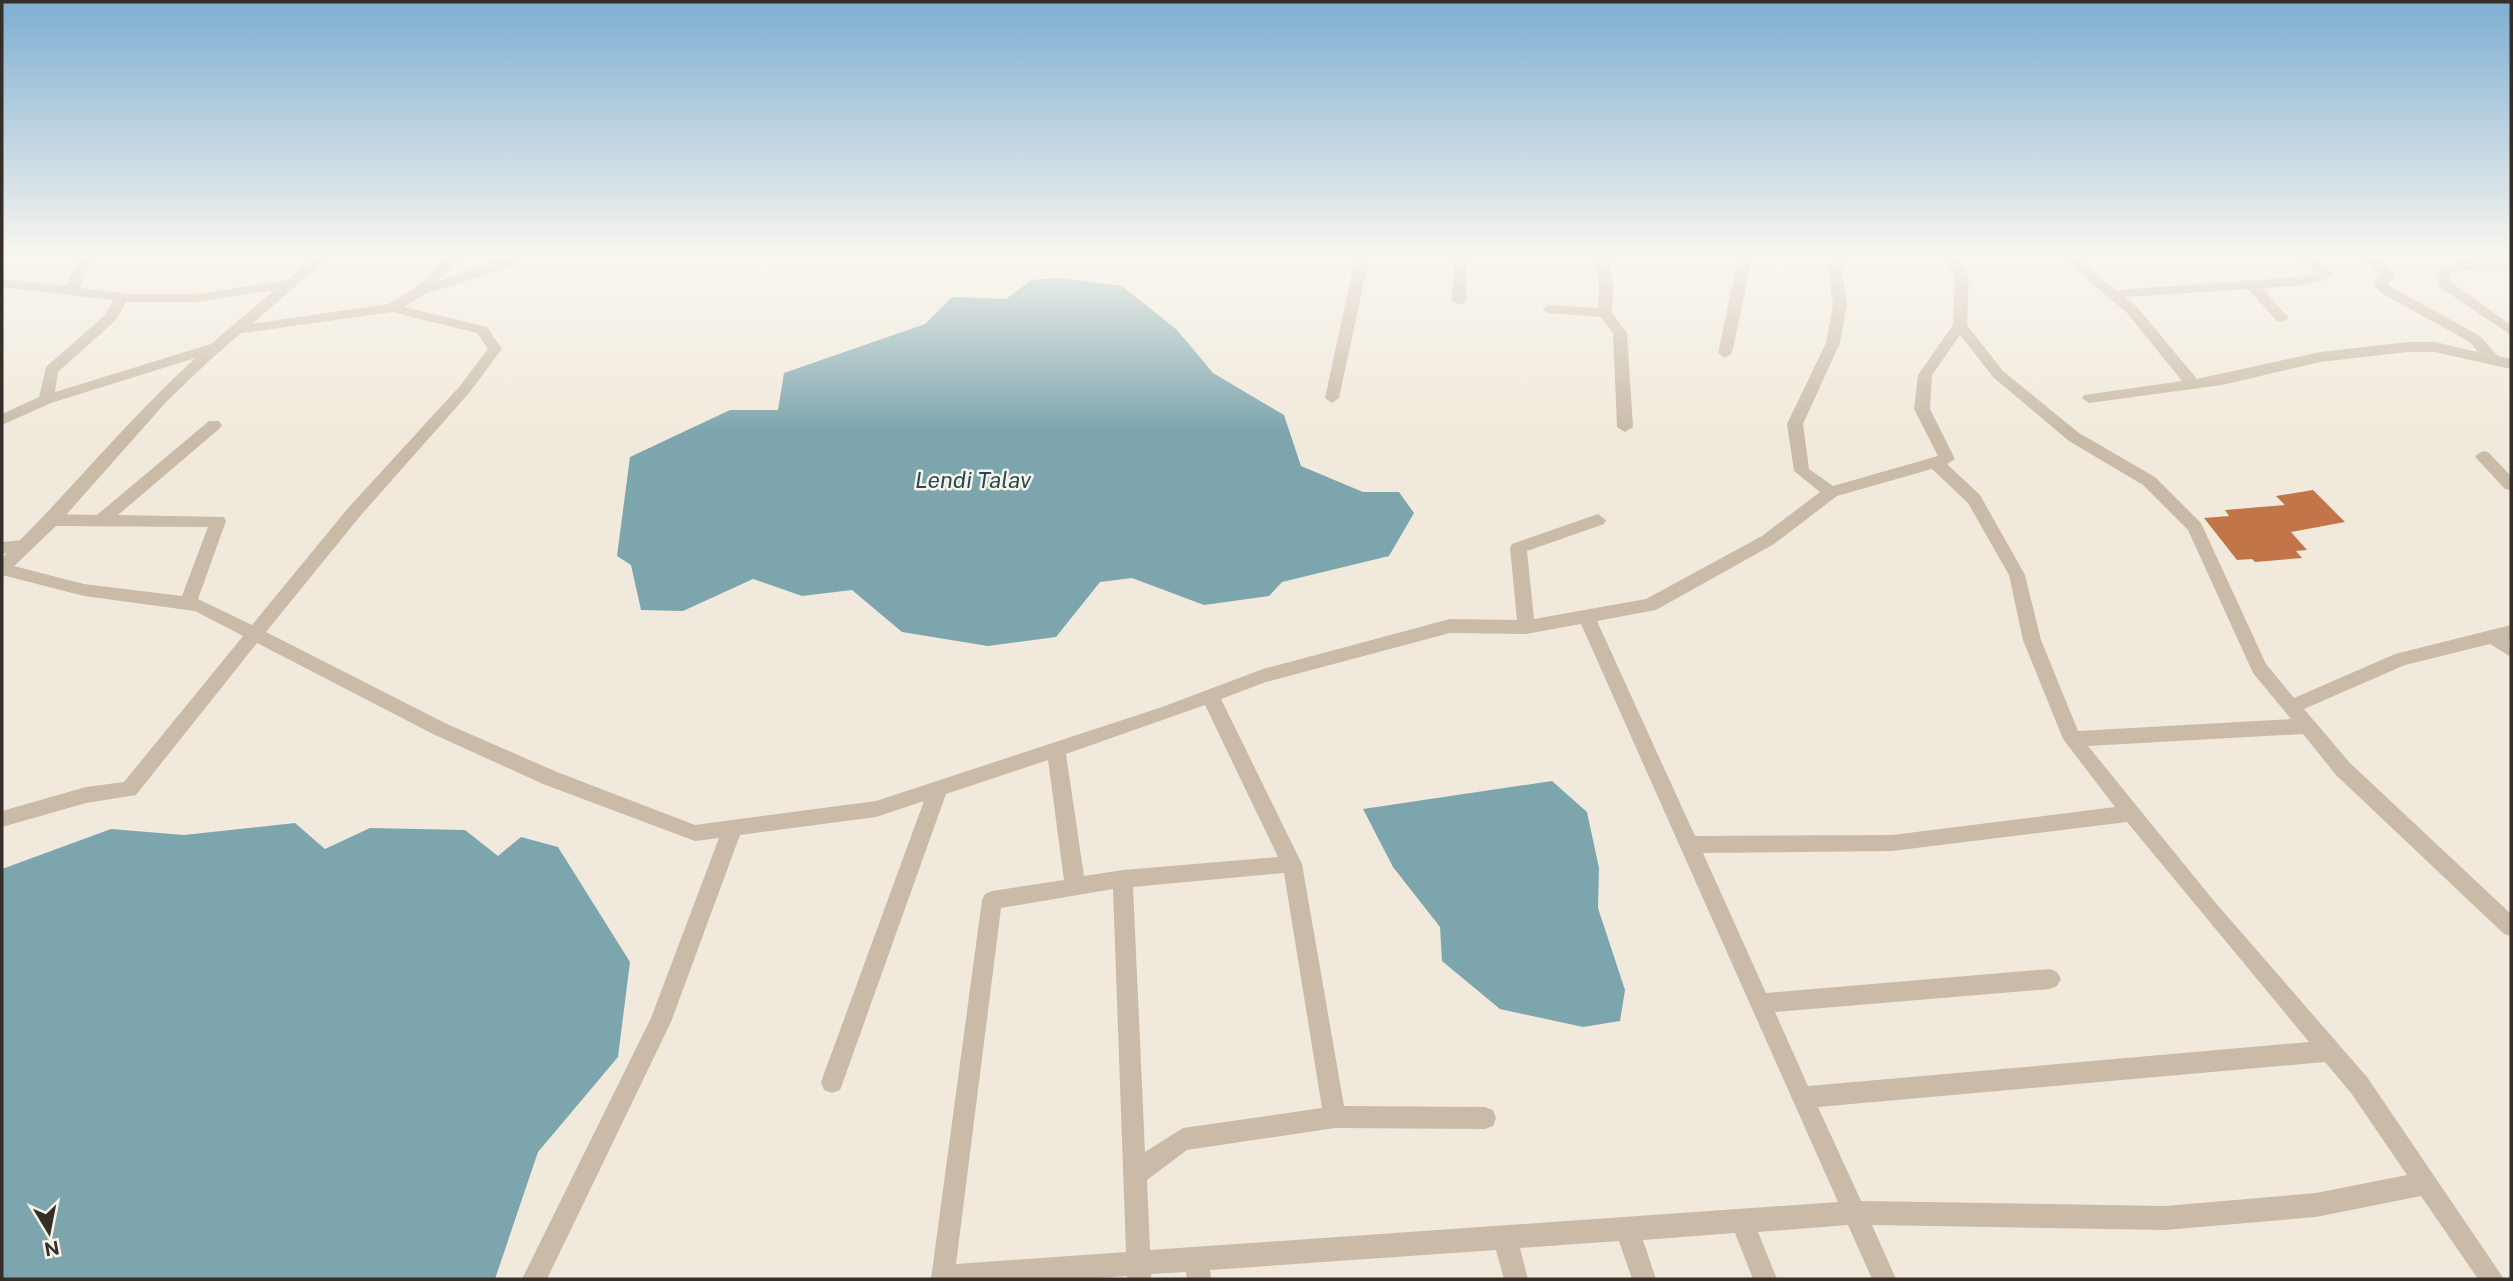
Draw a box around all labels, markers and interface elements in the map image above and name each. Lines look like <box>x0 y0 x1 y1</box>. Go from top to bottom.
water label: Lendi Talav <box>915 466 1032 493</box>
north arrow <box>14 1197 84 1267</box>
text: N <box>43 1237 61 1261</box>

